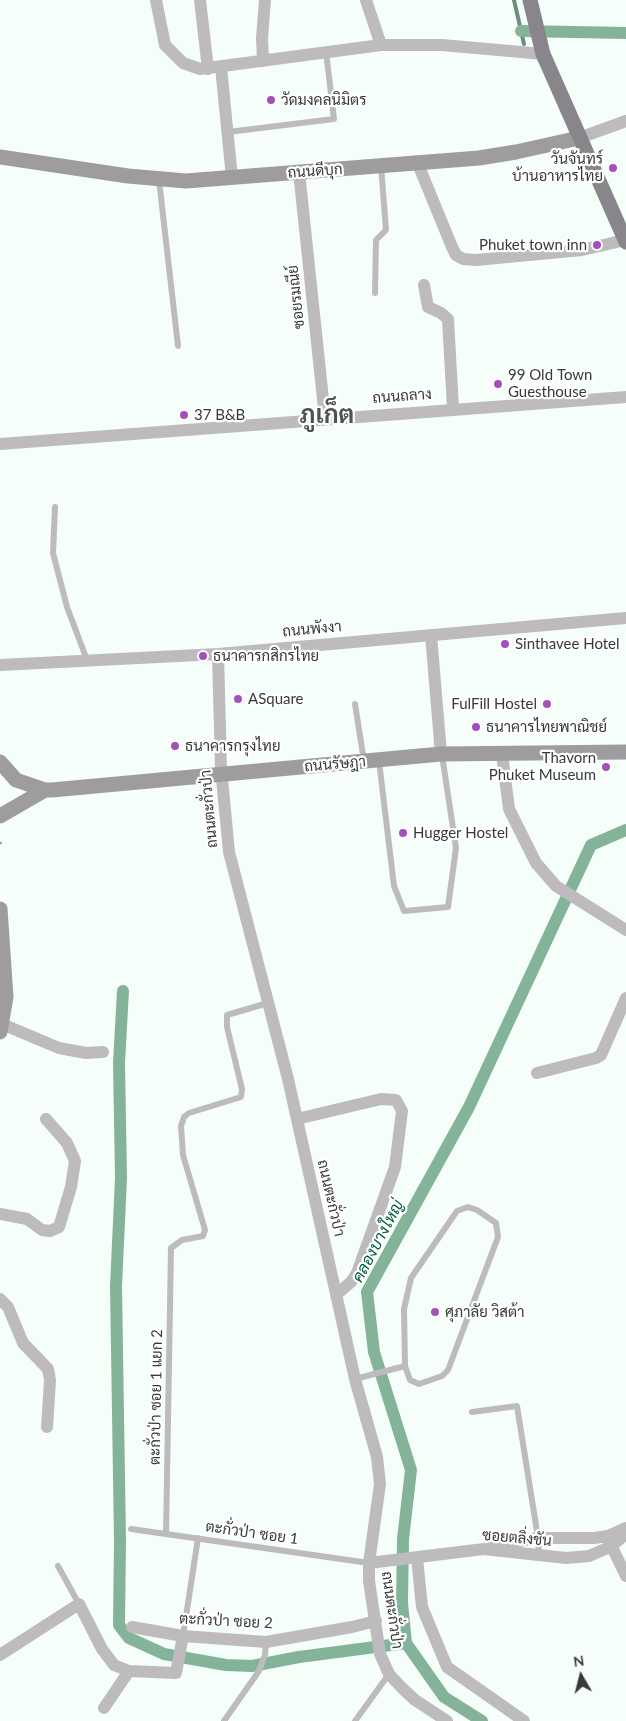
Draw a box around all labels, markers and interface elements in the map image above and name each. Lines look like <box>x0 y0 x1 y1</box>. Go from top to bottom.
place label: วัดมงคลนิมิตร <box>281 91 366 109</box>
marker: วัดมงคลนิมิตร <box>265 94 277 106</box>
place label: วันจันทร์ บ้านอาหารไทย <box>512 150 603 185</box>
street label: ถนนดีบุก <box>287 160 343 182</box>
marker: วันจันทร์ บ้านอาหารไทย <box>607 162 619 174</box>
place label: Phuket town inn <box>479 236 587 254</box>
marker: Phuket town inn <box>591 239 603 251</box>
street label: ซอยรมณีย์ <box>284 264 308 330</box>
place label: 99 Old Town Guesthouse <box>508 366 592 401</box>
marker: 99 Old Town Guesthouse <box>492 378 504 390</box>
street label: ถนนถลาง <box>372 385 432 407</box>
district label: ภูเก็ต <box>300 400 354 430</box>
place label: 37 B&B <box>194 406 245 424</box>
marker: 37 B&B <box>178 409 190 421</box>
street label: ถนนพังงา <box>282 617 342 641</box>
place label: Sinthavee Hotel <box>515 635 620 653</box>
marker: Sinthavee Hotel <box>499 638 511 650</box>
place label: ธนาคารกสิกรไทย <box>213 647 319 665</box>
marker: ธนาคารกสิกรไทย <box>197 650 209 662</box>
place label: ASquare <box>248 690 304 708</box>
marker: ASquare <box>232 693 244 705</box>
place label: FulFill Hostel <box>451 695 537 713</box>
marker: FulFill Hostel <box>541 698 553 710</box>
place label: ธนาคารไทยพาณิชย์ <box>486 718 607 736</box>
marker: ธนาคารไทยพาณิชย์ <box>470 721 482 733</box>
place label: ธนาคารกรุงไทย <box>185 737 281 755</box>
marker: ธนาคารกรุงไทย <box>169 740 181 752</box>
place label: Thavorn Phuket Museum <box>489 749 596 784</box>
street label: ถนนรัษฎา <box>303 752 367 776</box>
marker: Thavorn Phuket Museum <box>600 761 612 773</box>
street label: ถนนตะกั่วป่า <box>197 769 221 849</box>
place label: Hugger Hostel <box>413 824 508 842</box>
marker: Hugger Hostel <box>397 827 409 839</box>
street label: ถนนตะกั่วป่า <box>313 1158 349 1238</box>
water label: คลองบางใหญ่ <box>348 1196 408 1286</box>
place label: ศุภาลัย วิสต้า <box>445 1303 524 1321</box>
marker: ศุภาลัย วิสต้า <box>429 1306 441 1318</box>
street label: ตะกั่วป่า ซอย 1 แยก 2 <box>146 1329 166 1465</box>
street label: ตะกั่วป่า ซอย 1 <box>204 1518 300 1548</box>
street label: ซอยตลิ่งชัน <box>481 1526 553 1550</box>
street label: ถนนตะกั่วป่า <box>378 1570 406 1650</box>
street label: ตะกั่วป่า ซอย 2 <box>179 1610 273 1632</box>
north arrow <box>556 1651 606 1701</box>
text: N <box>572 1651 585 1670</box>

